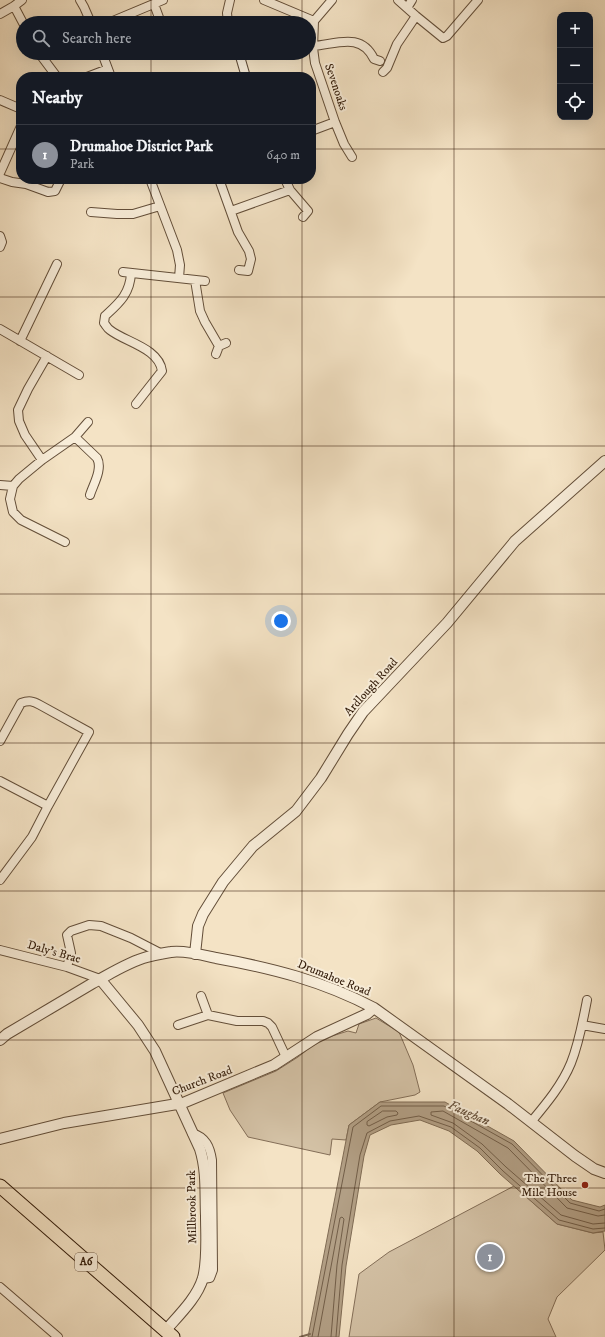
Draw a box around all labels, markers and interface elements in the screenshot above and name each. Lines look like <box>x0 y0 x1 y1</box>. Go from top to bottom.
map controls <box>557 12 593 120</box>
button: + <box>557 12 593 48</box>
search box <box>16 16 316 60</box>
icon: search <box>30 27 52 49</box>
text: Search here <box>62 29 131 48</box>
button: − <box>557 48 593 84</box>
street label: Sevenoaks <box>321 62 351 112</box>
button: locate <box>557 84 593 120</box>
text: Nearby <box>32 87 82 109</box>
text: Drumahoe District Park <box>70 137 213 156</box>
text: 1 <box>43 147 47 163</box>
text: 640 m <box>266 147 300 163</box>
text: Park <box>70 156 94 172</box>
your location <box>271 611 291 631</box>
street label: Ardlough Road <box>341 655 401 719</box>
street label: Daly's Brae <box>26 937 82 967</box>
street label: Drumahoe Road <box>295 956 373 1000</box>
street label: Church Road <box>170 1063 234 1099</box>
water label: Faughan <box>446 1097 492 1129</box>
street label: Millbrook Park <box>184 1170 200 1244</box>
place label: The Three Mile House <box>521 1171 577 1200</box>
marker: The Three Mile House <box>580 1180 590 1190</box>
pin: 1 <box>477 1242 503 1272</box>
road number: A6 <box>75 1253 97 1271</box>

